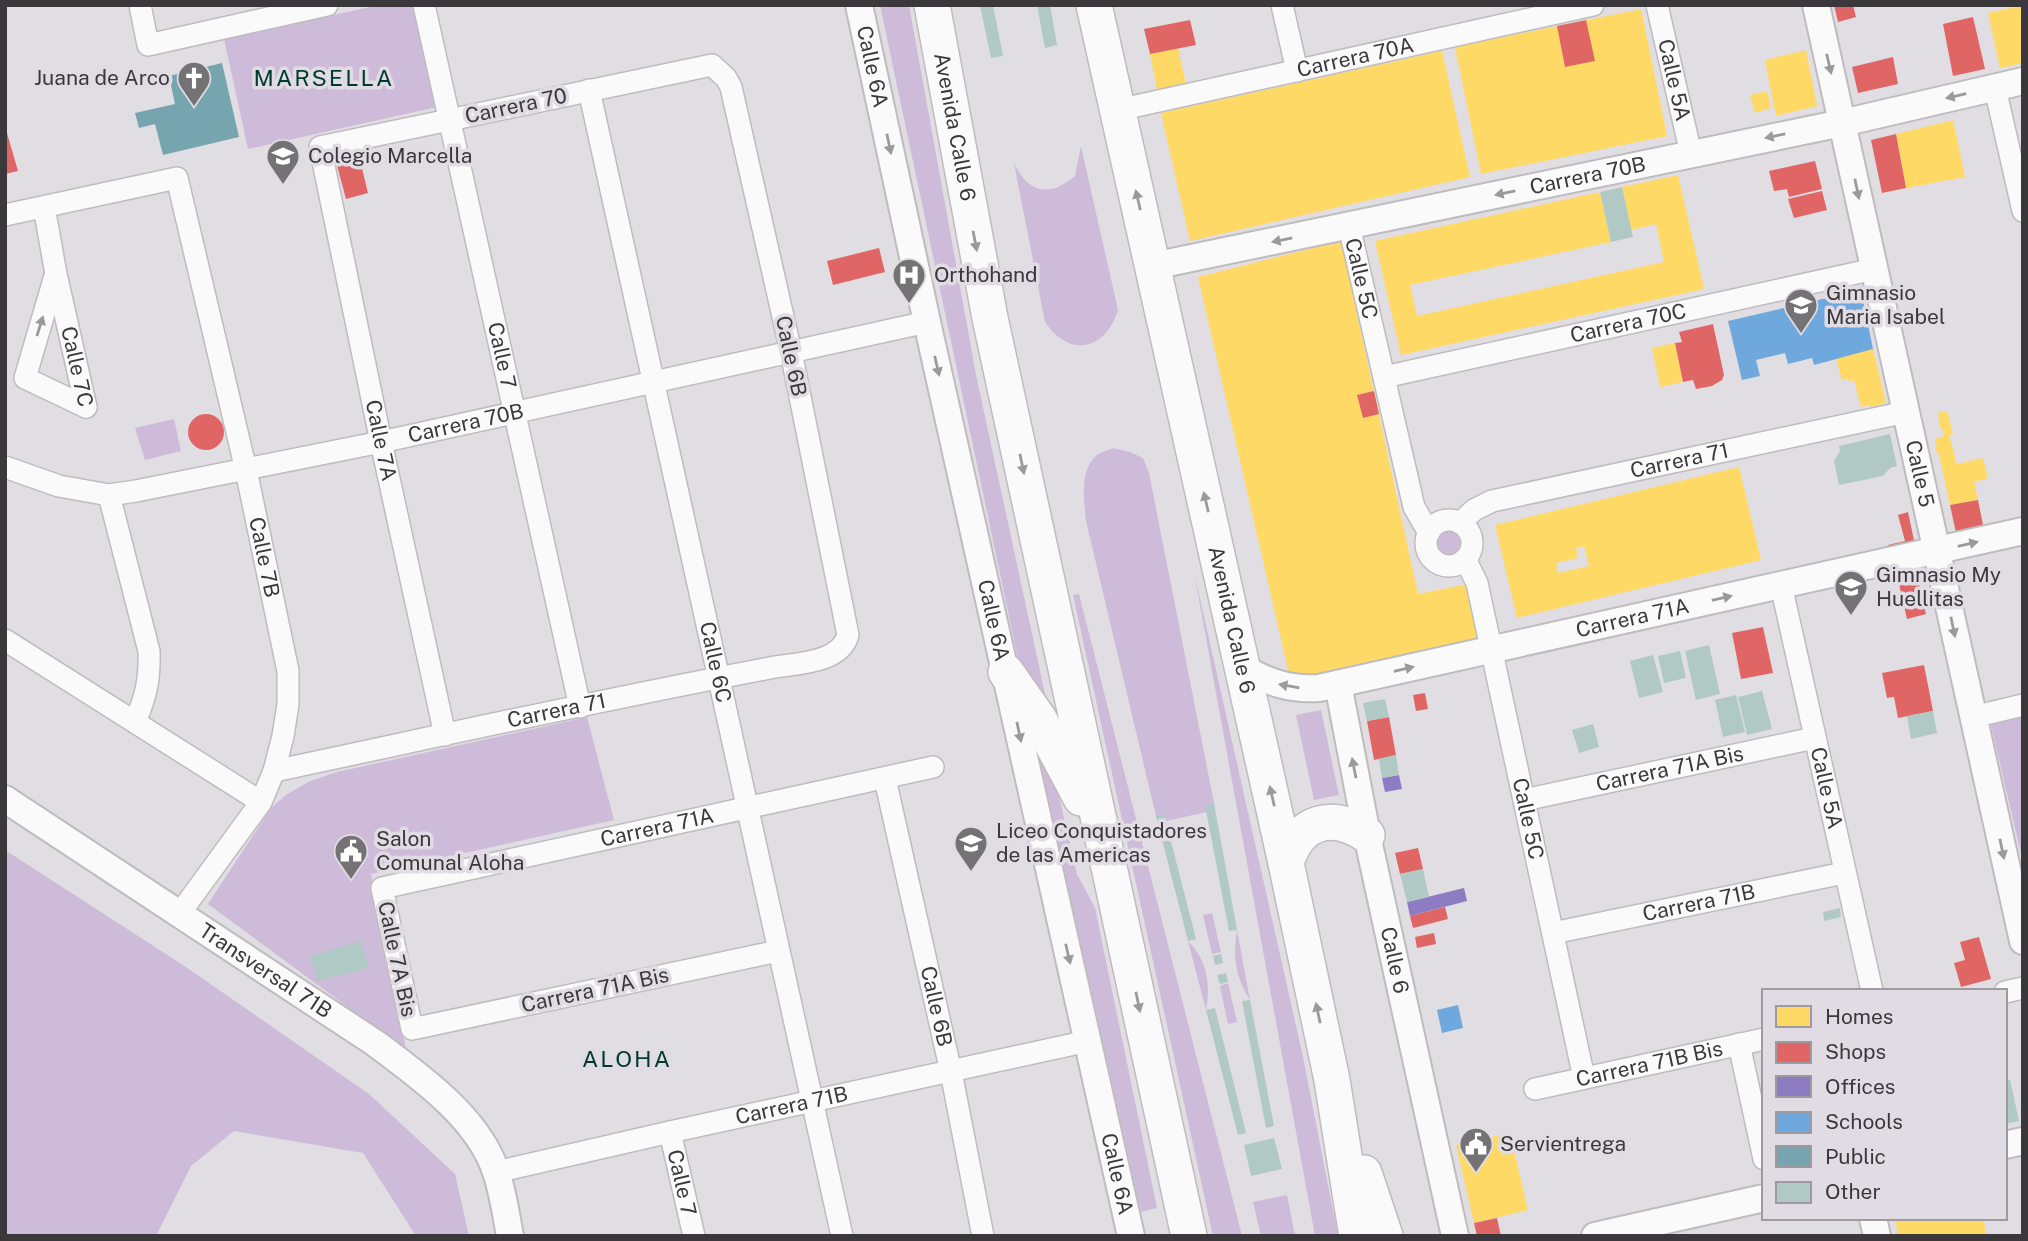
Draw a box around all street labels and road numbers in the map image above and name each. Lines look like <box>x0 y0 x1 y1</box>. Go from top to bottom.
street label: Calle 6A <box>852 23 894 110</box>
street label: Carrera 70A <box>1295 32 1416 82</box>
street label: Calle 5A <box>1653 37 1696 123</box>
street label: Avenida Calle 6 <box>929 51 981 203</box>
street label: Carrera 70 <box>463 83 569 129</box>
street label: Carrera 70B <box>1527 151 1648 199</box>
street label: Calle 5C <box>1340 235 1383 322</box>
street label: Carrera 70C <box>1568 298 1688 348</box>
street label: Calle 6B <box>771 313 812 399</box>
street label: Calle 7 <box>483 320 522 391</box>
street label: Calle 7C <box>56 324 99 409</box>
street label: Calle 7A <box>361 398 402 483</box>
street label: Carrera 70B <box>405 398 526 448</box>
street label: Carrera 71 <box>1628 437 1731 483</box>
street label: Calle 5 <box>1901 438 1940 510</box>
street label: Calle 7B <box>244 515 285 599</box>
street label: Avenida Calle 6 <box>1203 544 1261 696</box>
street label: Calle 6A <box>973 577 1015 664</box>
street label: Carrera 71A <box>1573 593 1691 642</box>
street label: Calle 6C <box>695 619 737 705</box>
street label: Carrera 71 <box>505 688 608 733</box>
street label: Carrera 71A Bis <box>1594 740 1746 796</box>
street label: Calle 5A <box>1806 745 1848 831</box>
street label: Calle 5C <box>1507 776 1549 862</box>
street label: Carrera 71A <box>598 803 716 852</box>
street label: Carrera 71B <box>1640 879 1757 926</box>
street label: Calle 7A Bis <box>373 899 422 1019</box>
street label: Transversal 71B <box>195 918 337 1023</box>
street label: Calle 6 <box>1375 924 1414 996</box>
street label: Carrera 71A Bis <box>519 962 671 1017</box>
street label: Calle 6B <box>915 963 958 1049</box>
street label: Carrera 71B Bis <box>1574 1035 1725 1092</box>
street label: Carrera 71B <box>733 1081 850 1129</box>
street label: Calle 6A <box>1096 1131 1139 1217</box>
street label: Calle 7 <box>662 1147 702 1218</box>

